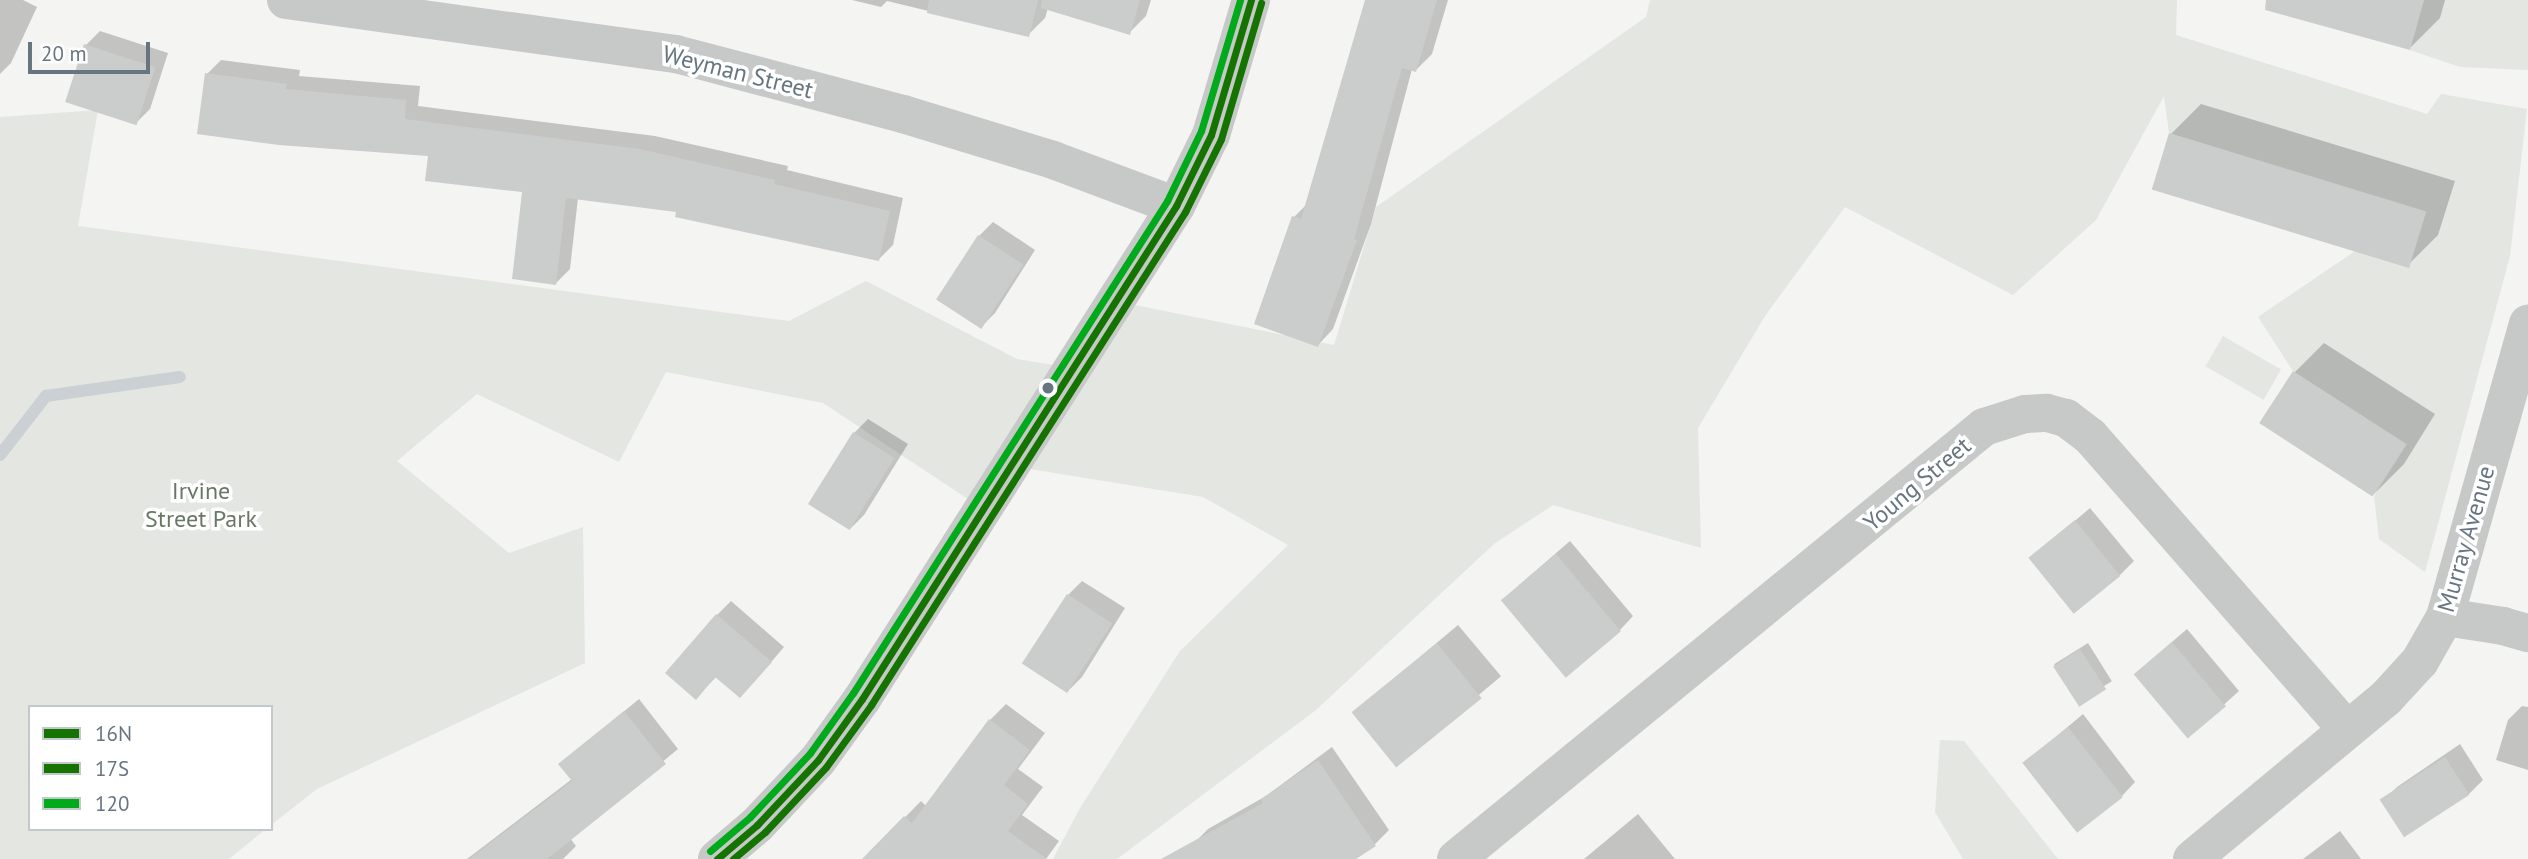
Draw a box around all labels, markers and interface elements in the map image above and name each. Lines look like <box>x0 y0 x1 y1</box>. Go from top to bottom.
scale bar <box>32 28 154 72</box>
street label: Weyman Street <box>660 39 816 105</box>
text: 20 m <box>41 40 87 67</box>
unlabelled marker <box>1041 381 1055 395</box>
street label: Young Street <box>1858 431 1976 537</box>
street label: Murray Avenue <box>2431 462 2501 616</box>
park label: Irvine Street Park <box>145 477 257 533</box>
legend <box>28 705 273 831</box>
text: 16N <box>95 720 132 747</box>
text: 17S <box>95 755 129 782</box>
text: 120 <box>95 790 129 817</box>

